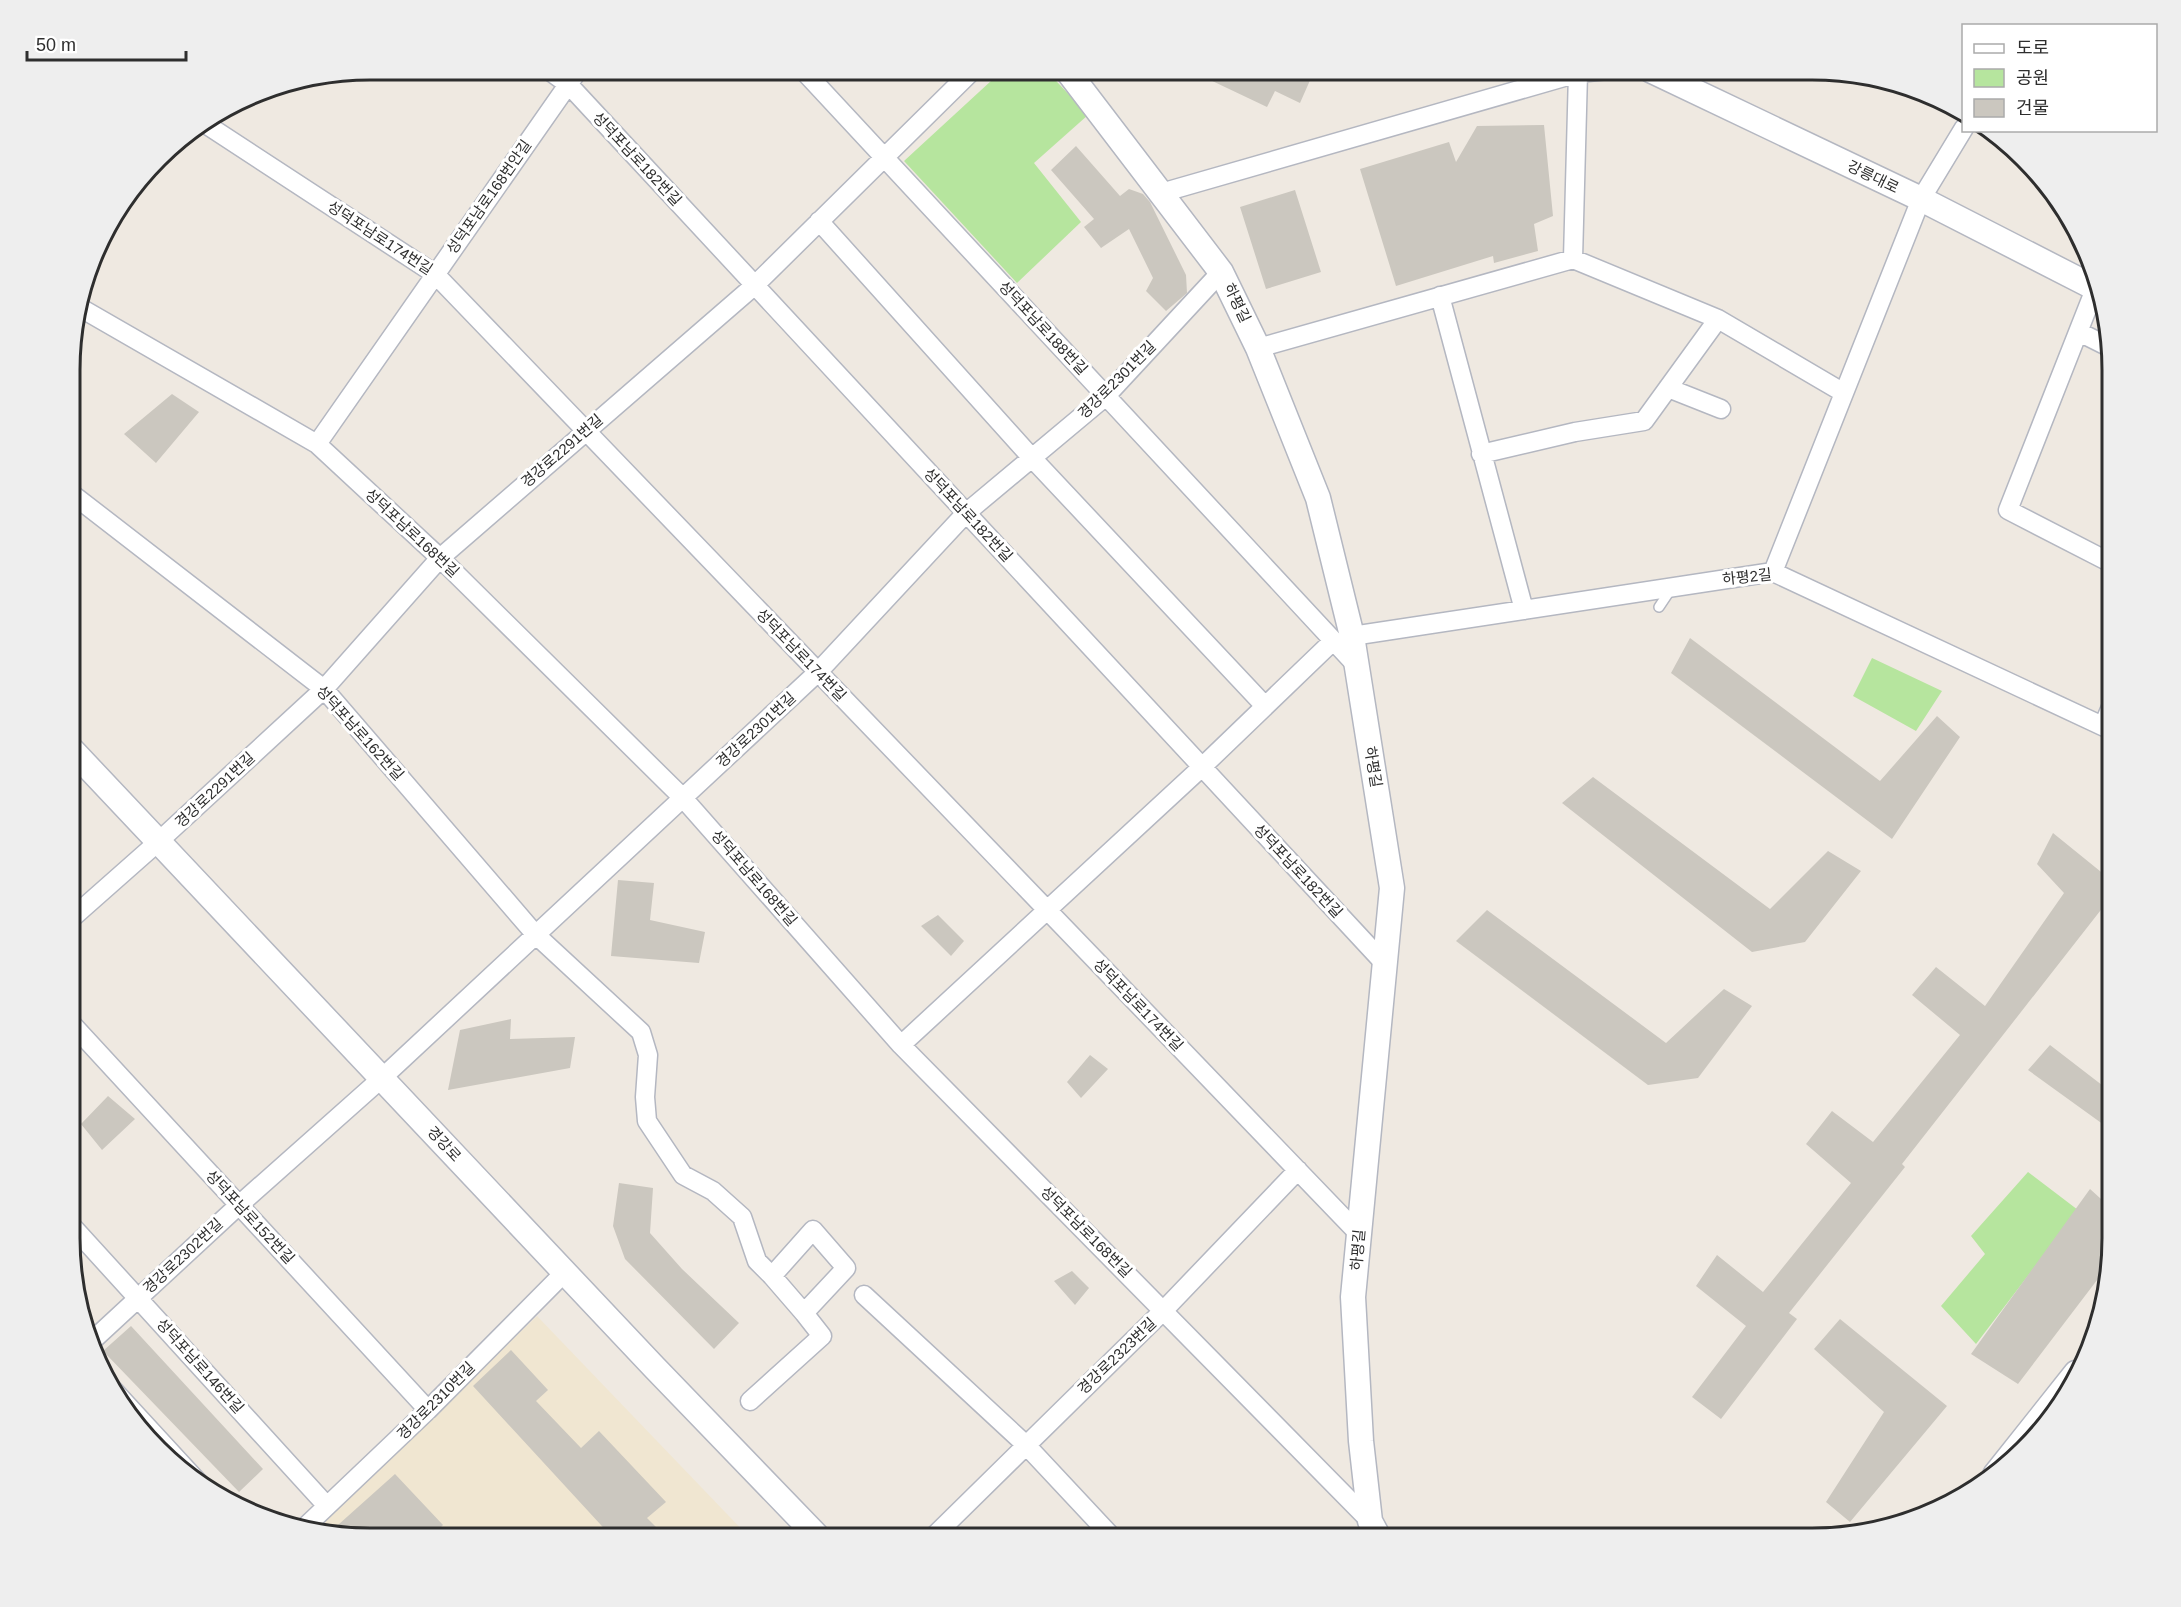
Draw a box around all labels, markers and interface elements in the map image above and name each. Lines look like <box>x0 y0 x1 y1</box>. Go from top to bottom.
scale bar <box>27 24 186 62</box>
legend <box>1962 24 2157 132</box>
text: 50 m <box>36 35 76 55</box>
text: 도로 <box>2016 38 2049 58</box>
text: 공원 <box>2016 68 2049 88</box>
text: 건물 <box>2016 98 2049 118</box>
street label: 성덕포남로182번길 <box>590 108 685 209</box>
street label: 성덕포남로168번안길 <box>443 136 534 257</box>
street label: 강릉대로 <box>1845 157 1902 196</box>
street label: 성덕포남로174번길 <box>325 197 436 278</box>
street label: 성덕포남로188번길 <box>996 277 1091 378</box>
street label: 하평길 <box>1221 280 1254 325</box>
street label: 경강로2301번길 <box>1074 337 1159 422</box>
street label: 경강로2291번길 <box>517 411 606 491</box>
street label: 성덕포남로182번길 <box>921 464 1016 565</box>
street label: 성덕포남로168번길 <box>362 485 463 580</box>
street label: 하평2길 <box>1721 565 1773 588</box>
street label: 성덕포남로174번길 <box>753 605 850 704</box>
street label: 성덕포남로162번길 <box>313 682 407 784</box>
street label: 경강로2301번길 <box>712 689 799 771</box>
street label: 하평길 <box>1362 745 1385 789</box>
street label: 경강로2291번길 <box>171 749 258 831</box>
street label: 성덕포남로182번길 <box>1251 820 1346 921</box>
street label: 성덕포남로168번길 <box>708 826 801 929</box>
street label: 성덕포남로174번길 <box>1090 955 1187 1054</box>
street label: 경강로 <box>424 1123 465 1165</box>
street label: 성덕포남로152번길 <box>203 1166 298 1267</box>
street label: 성덕포남로168번길 <box>1037 1183 1135 1281</box>
street label: 경강로2302번길 <box>139 1215 226 1297</box>
street label: 하평길 <box>1347 1229 1368 1271</box>
street label: 경강로2323번길 <box>1074 1314 1159 1397</box>
street label: 성덕포남로146번길 <box>153 1315 247 1417</box>
street label: 경강로2310번길 <box>393 1358 478 1443</box>

